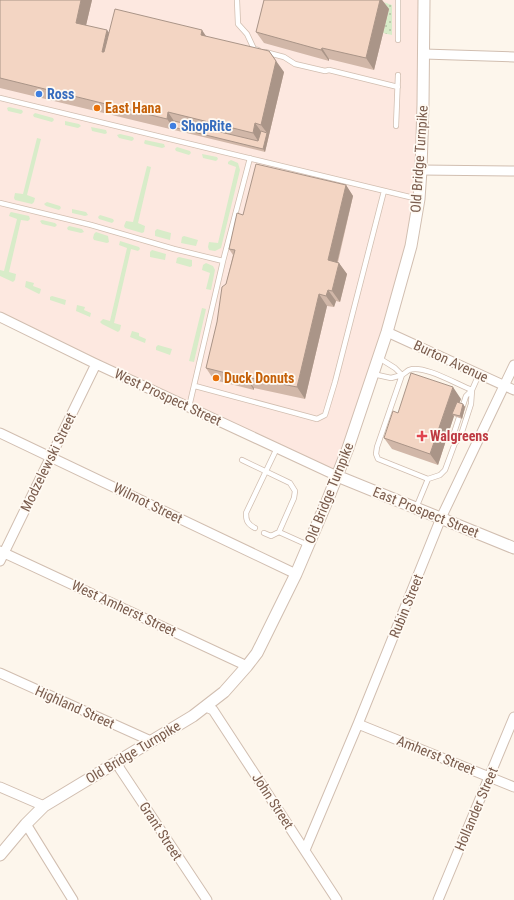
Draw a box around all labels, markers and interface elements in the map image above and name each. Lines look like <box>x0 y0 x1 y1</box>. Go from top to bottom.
place label: Ross <box>47 86 74 102</box>
marker: Ross <box>34 89 44 99</box>
place label: East Hana <box>105 100 161 116</box>
marker: East Hana <box>92 103 102 113</box>
street label: Old Bridge Turnpike <box>407 104 431 213</box>
place label: ShopRite <box>181 118 232 134</box>
marker: ShopRite <box>168 121 178 131</box>
street label: Burton Avenue <box>411 337 491 385</box>
street label: West Prospect Street <box>112 365 224 429</box>
place label: Duck Donuts <box>224 370 294 386</box>
marker: Duck Donuts <box>211 373 221 383</box>
street label: Modzelewski Street <box>17 410 79 514</box>
place label: Walgreens <box>430 428 489 444</box>
marker: Walgreens <box>417 431 427 441</box>
street label: Old Bridge Turnpike <box>301 440 357 546</box>
street label: Wilmot Street <box>111 479 185 527</box>
street label: East Prospect Street <box>371 483 481 541</box>
street label: Rubin Street <box>386 572 426 640</box>
street label: West Amherst Street <box>69 577 179 639</box>
street label: Highland Street <box>33 682 117 732</box>
street label: Old Bridge Turnpike <box>83 717 184 787</box>
street label: Amherst Street <box>395 732 477 778</box>
street label: Hollander Street <box>451 765 501 853</box>
street label: John Street <box>249 770 297 832</box>
street label: Grant Street <box>136 799 186 863</box>

